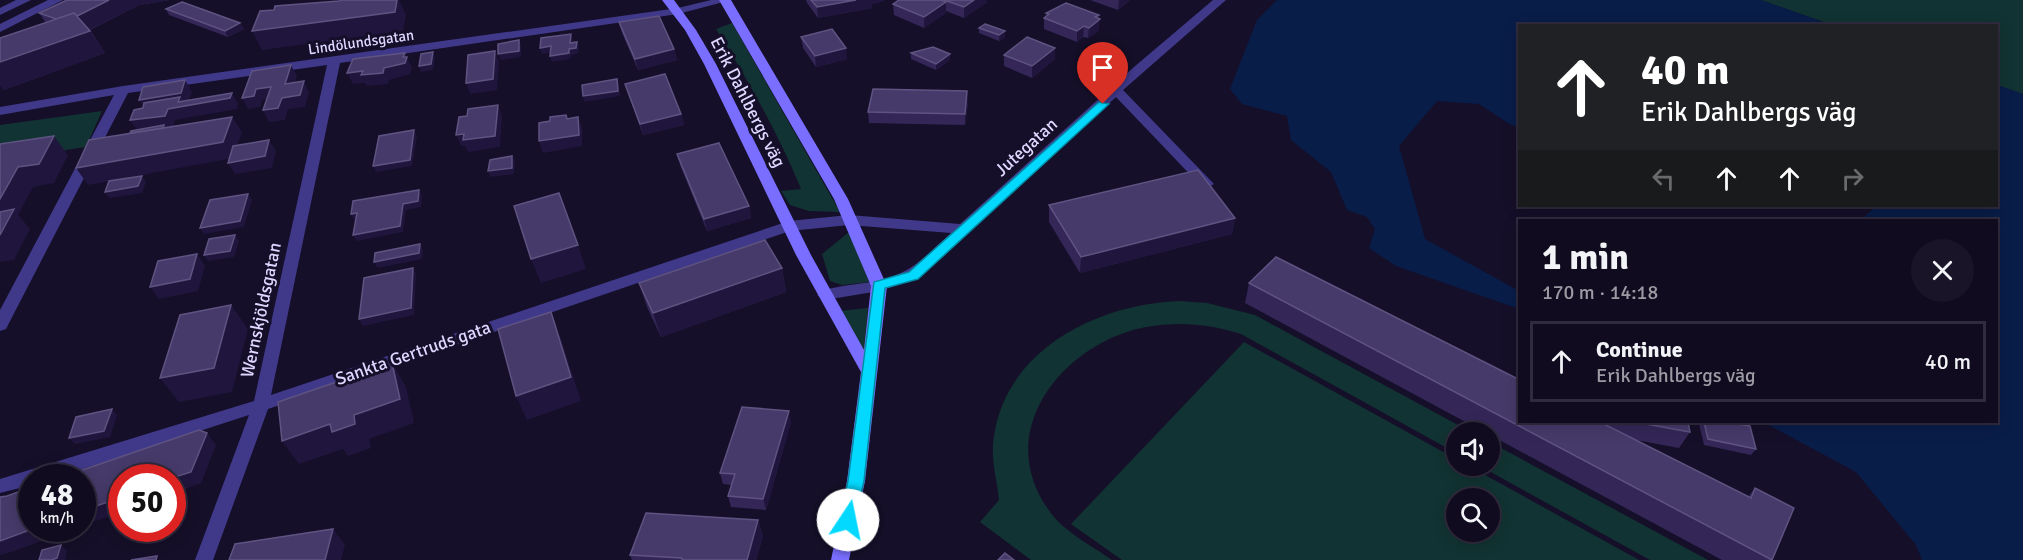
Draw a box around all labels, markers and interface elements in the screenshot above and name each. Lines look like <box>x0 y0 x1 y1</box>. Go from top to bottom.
street label: Lindölundsgatan <box>307 26 415 58</box>
street label: Erik Dahlbergs väg <box>706 33 790 171</box>
pin <box>1077 42 1128 104</box>
text: 40 m <box>1641 45 1730 96</box>
icon: ahead <box>1542 48 1620 126</box>
icon: arrive <box>1086 51 1119 84</box>
text: Erik Dahlbergs väg <box>1641 96 1857 129</box>
street label: Jutegatan <box>990 113 1062 181</box>
icon: left <box>1647 162 1680 195</box>
icon: ahead <box>1710 162 1743 195</box>
icon: ahead <box>1773 162 1806 195</box>
icon: right <box>1836 162 1869 195</box>
text: 1 min <box>1542 235 1629 280</box>
button: close <box>1911 239 1974 302</box>
street label: Wernskjöldsgatan <box>236 240 286 380</box>
text: 170 m · 14:18 <box>1542 280 1658 305</box>
street label: Sankta Gertruds gata <box>332 316 494 390</box>
text: Continue <box>1596 336 1683 363</box>
icon: ahead <box>1545 345 1578 378</box>
text: 40 m <box>1925 348 1971 375</box>
text: Erik Dahlbergs väg <box>1596 363 1756 388</box>
map controls <box>1446 422 1500 542</box>
button: sound <box>1446 422 1500 476</box>
speed limit sign: 50 <box>108 464 186 542</box>
text: 48 <box>41 477 73 514</box>
position arrow <box>816 488 880 552</box>
button: search <box>1446 488 1500 542</box>
text: km/h <box>40 509 74 527</box>

